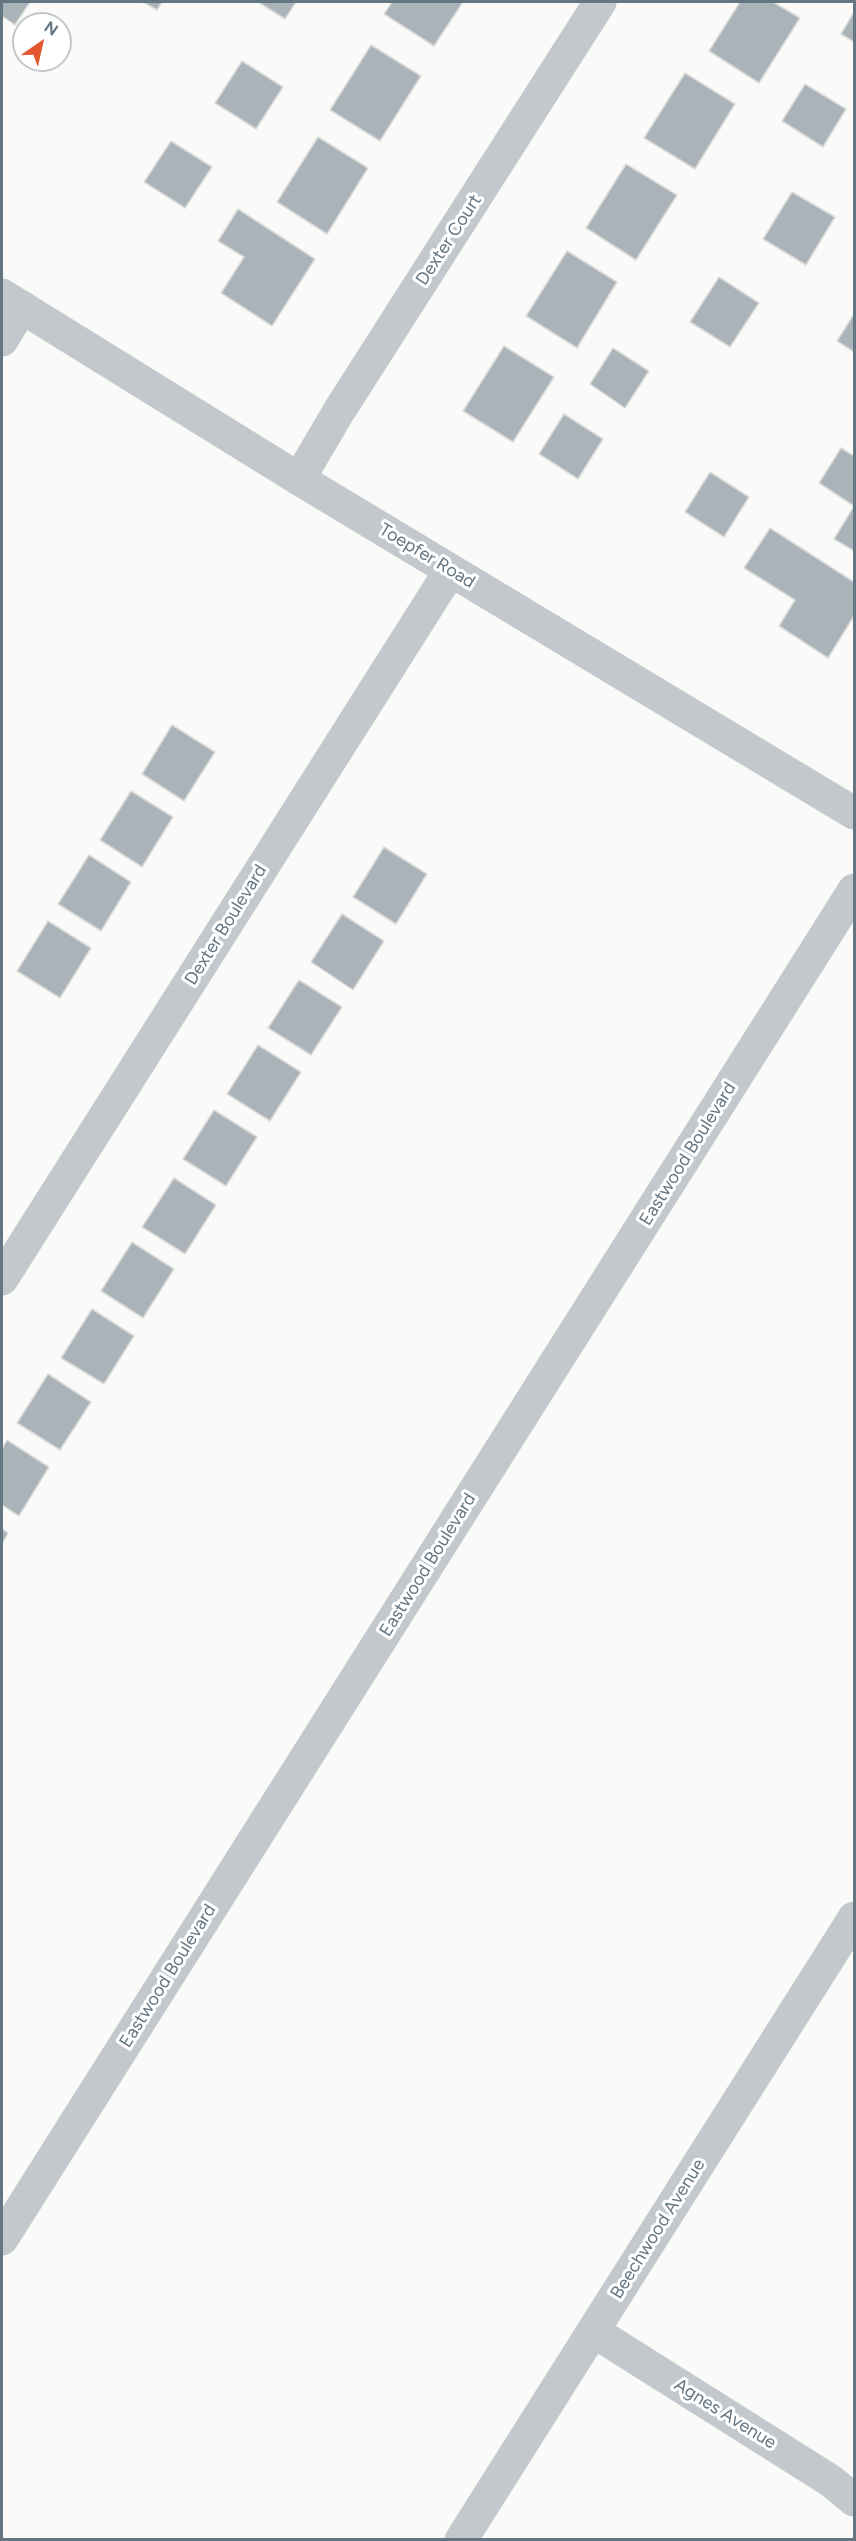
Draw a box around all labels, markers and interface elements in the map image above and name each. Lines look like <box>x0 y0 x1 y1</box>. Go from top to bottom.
north arrow <box>12 12 72 72</box>
text: N <box>41 17 62 40</box>
street label: Dexter Court <box>412 190 486 290</box>
street label: Toepfer Road <box>375 519 479 593</box>
street label: Dexter Boulevard <box>180 861 272 989</box>
street label: Eastwood Boulevard <box>635 1078 741 1230</box>
street label: Eastwood Boulevard <box>375 1489 481 1641</box>
street label: Eastwood Boulevard <box>115 1900 221 2052</box>
street label: Beechwood Avenue <box>606 2155 710 2303</box>
street label: Agnes Avenue <box>670 2374 780 2454</box>

